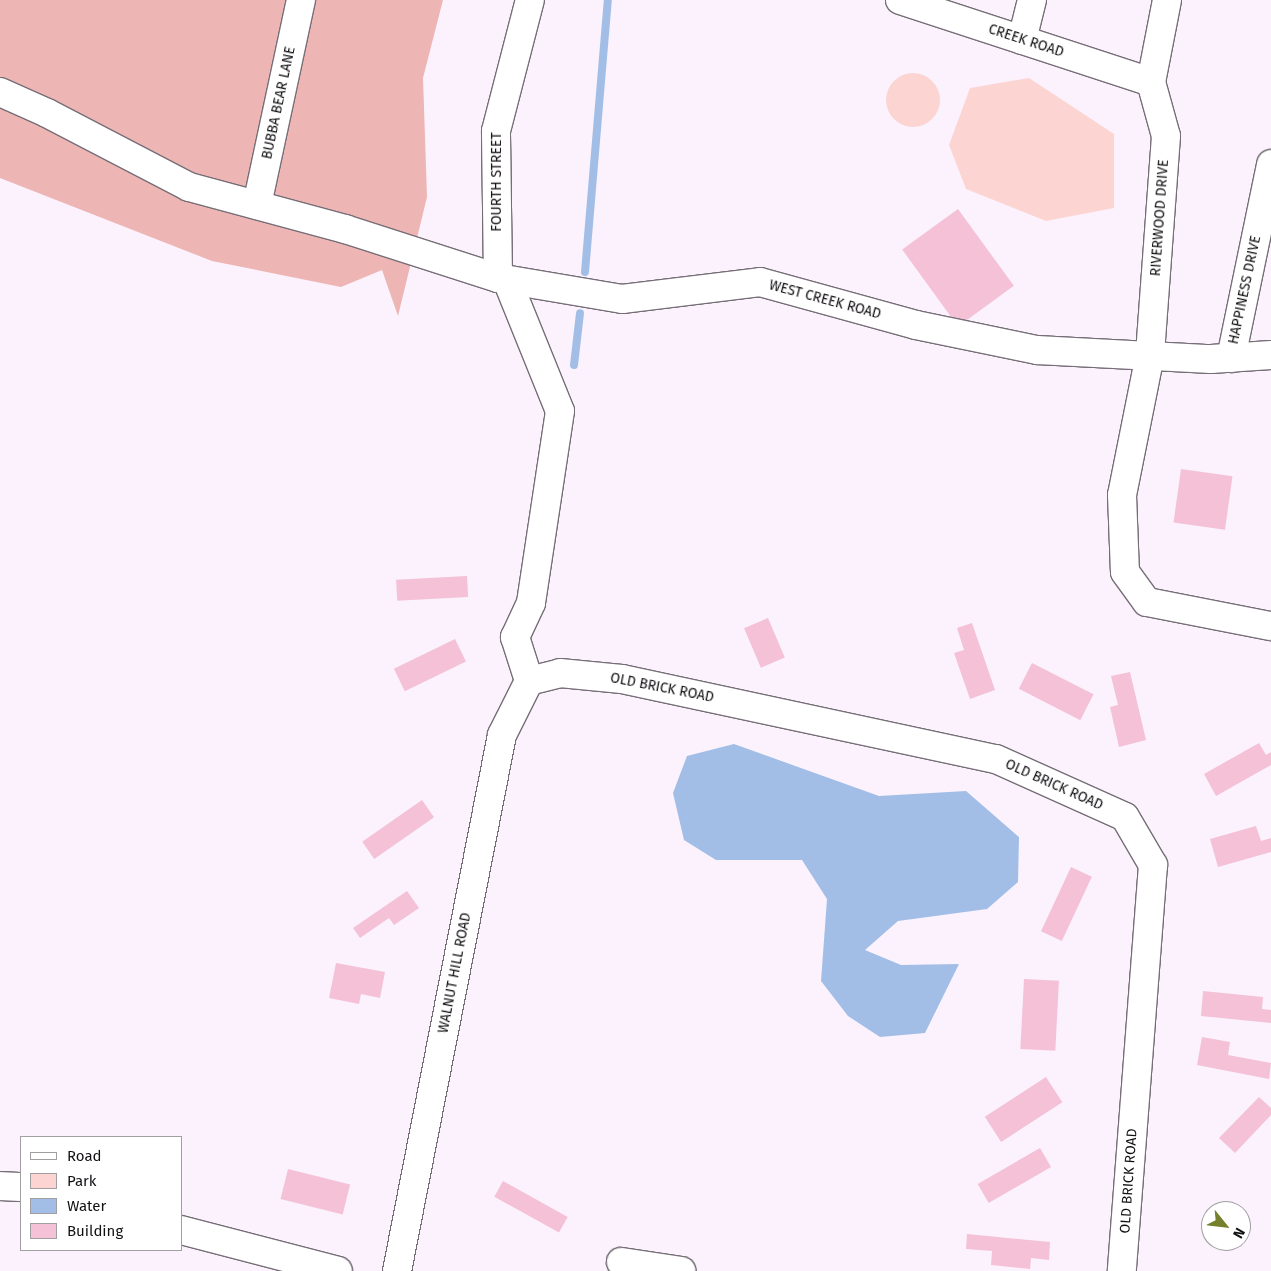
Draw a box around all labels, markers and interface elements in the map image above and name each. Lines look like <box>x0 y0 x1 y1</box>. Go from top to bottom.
street label: CREEK ROAD <box>986 21 1066 61</box>
street label: BUBBA BEAR LANE <box>259 45 299 161</box>
street label: FOURTH STREET <box>489 132 505 232</box>
street label: RIVERWOOD DRIVE <box>1148 159 1172 277</box>
street label: HAPPINESS DRIVE <box>1225 234 1265 346</box>
street label: WEST CREEK ROAD <box>767 277 883 323</box>
street label: OLD BRICK ROAD <box>609 670 715 706</box>
street label: OLD BRICK ROAD <box>1003 756 1105 814</box>
street label: WALNUT HILL ROAD <box>435 911 475 1035</box>
street label: OLD BRICK ROAD <box>1117 1128 1141 1234</box>
legend <box>20 1136 182 1251</box>
text: Road <box>67 1147 102 1165</box>
text: Park <box>67 1172 97 1190</box>
text: Water <box>67 1197 106 1215</box>
north arrow <box>1201 1201 1251 1251</box>
text: Building <box>67 1222 123 1240</box>
text: N <box>1229 1225 1248 1241</box>

